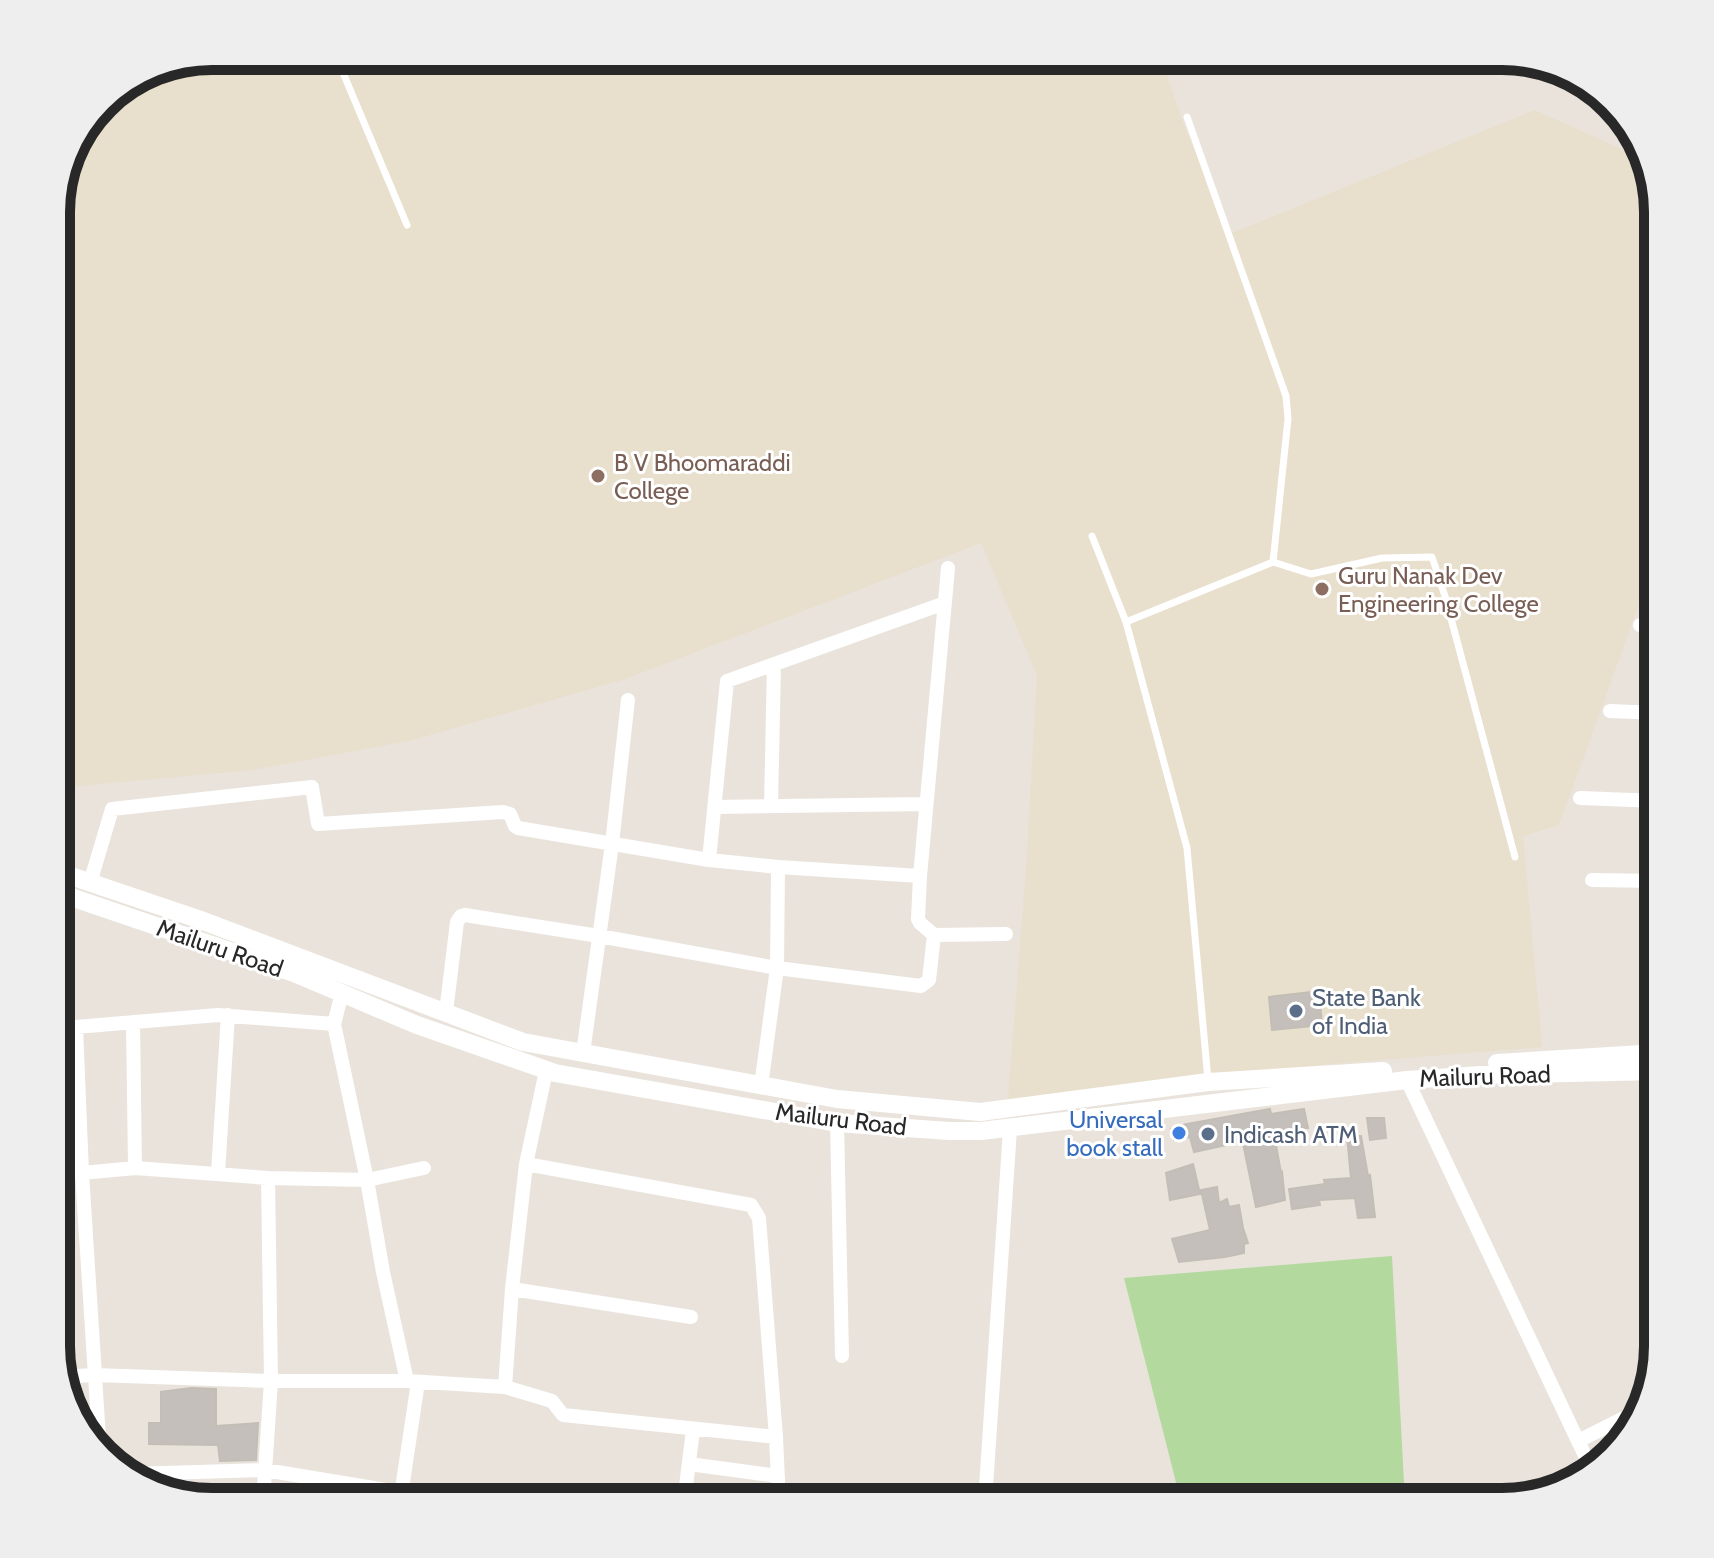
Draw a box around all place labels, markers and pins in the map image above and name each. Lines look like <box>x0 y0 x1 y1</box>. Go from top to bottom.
place label: B V Bhoomaraddi College <box>614 448 791 505</box>
marker: B V Bhoomaraddi College <box>589 467 607 485</box>
place label: Guru Nanak Dev Engineering College <box>1338 561 1539 618</box>
marker: Guru Nanak Dev Engineering College <box>1313 580 1331 598</box>
place label: State Bank of India <box>1312 983 1421 1040</box>
marker: State Bank of India <box>1287 1002 1305 1020</box>
place label: Universal book stall <box>1066 1105 1163 1162</box>
place label: Indicash ATM <box>1224 1120 1358 1149</box>
marker: Universal book stall <box>1170 1124 1188 1142</box>
marker: Indicash ATM <box>1199 1125 1217 1143</box>

